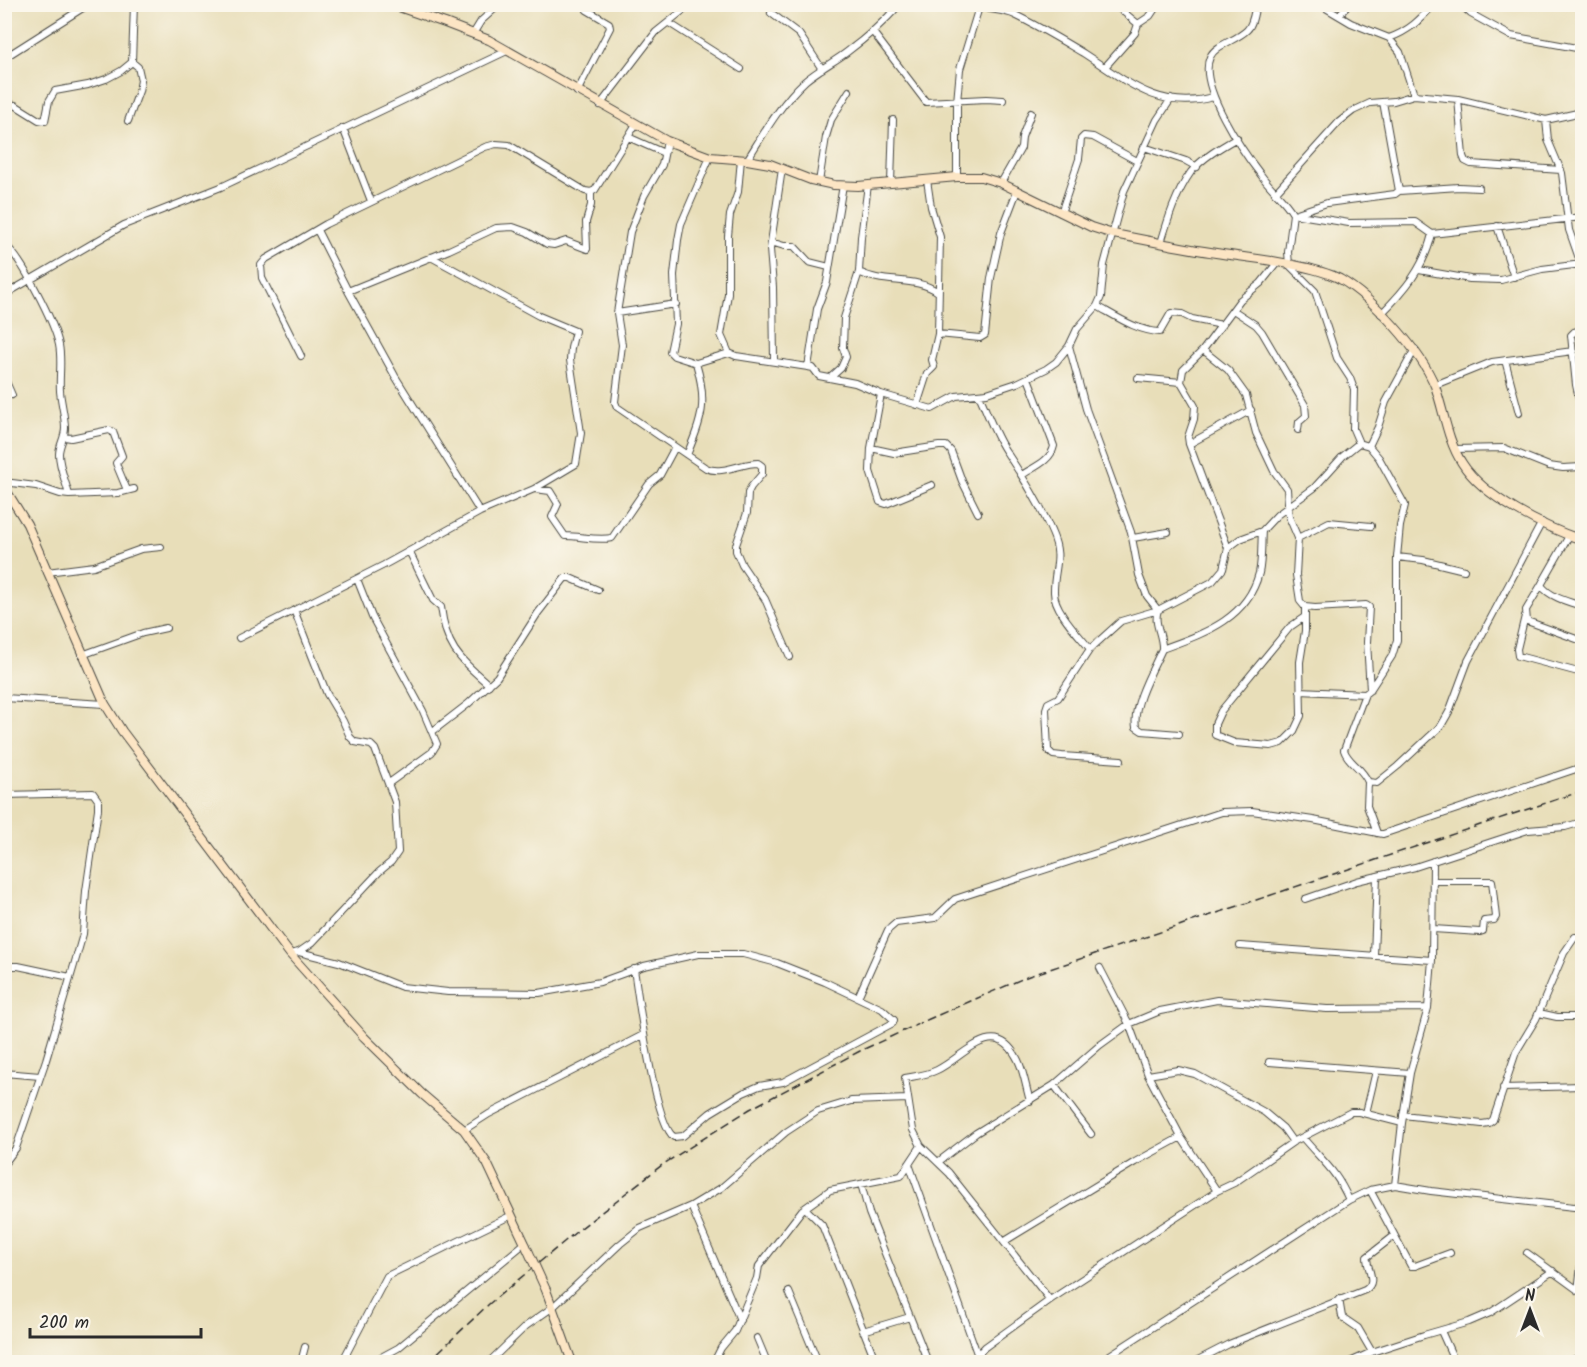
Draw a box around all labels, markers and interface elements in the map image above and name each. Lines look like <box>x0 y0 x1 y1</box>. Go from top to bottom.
north arrow <box>1500 1280 1560 1340</box>
text: N <box>1525 1284 1535 1309</box>
scale bar <box>30 1301 201 1339</box>
text: 200 m <box>39 1309 89 1338</box>

